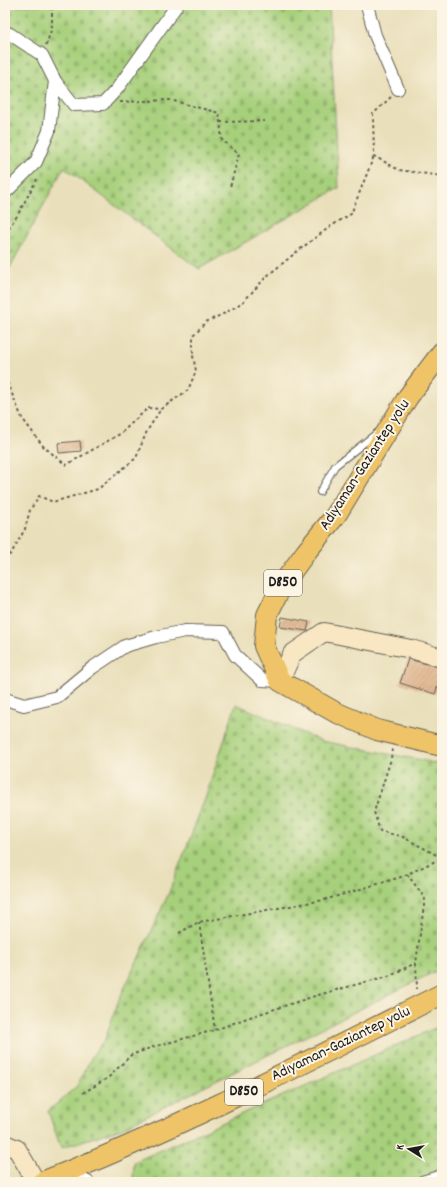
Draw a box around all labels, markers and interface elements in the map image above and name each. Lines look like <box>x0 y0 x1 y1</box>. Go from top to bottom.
street label: Adıyaman-Gaziantep yolu <box>314 395 416 535</box>
road number: D850 <box>264 570 302 596</box>
street label: Adıyaman-Gaziantep yolu <box>268 1000 415 1088</box>
road number: D850 <box>225 1079 263 1105</box>
north arrow <box>389 1129 429 1169</box>
text: K <box>393 1143 409 1152</box>

